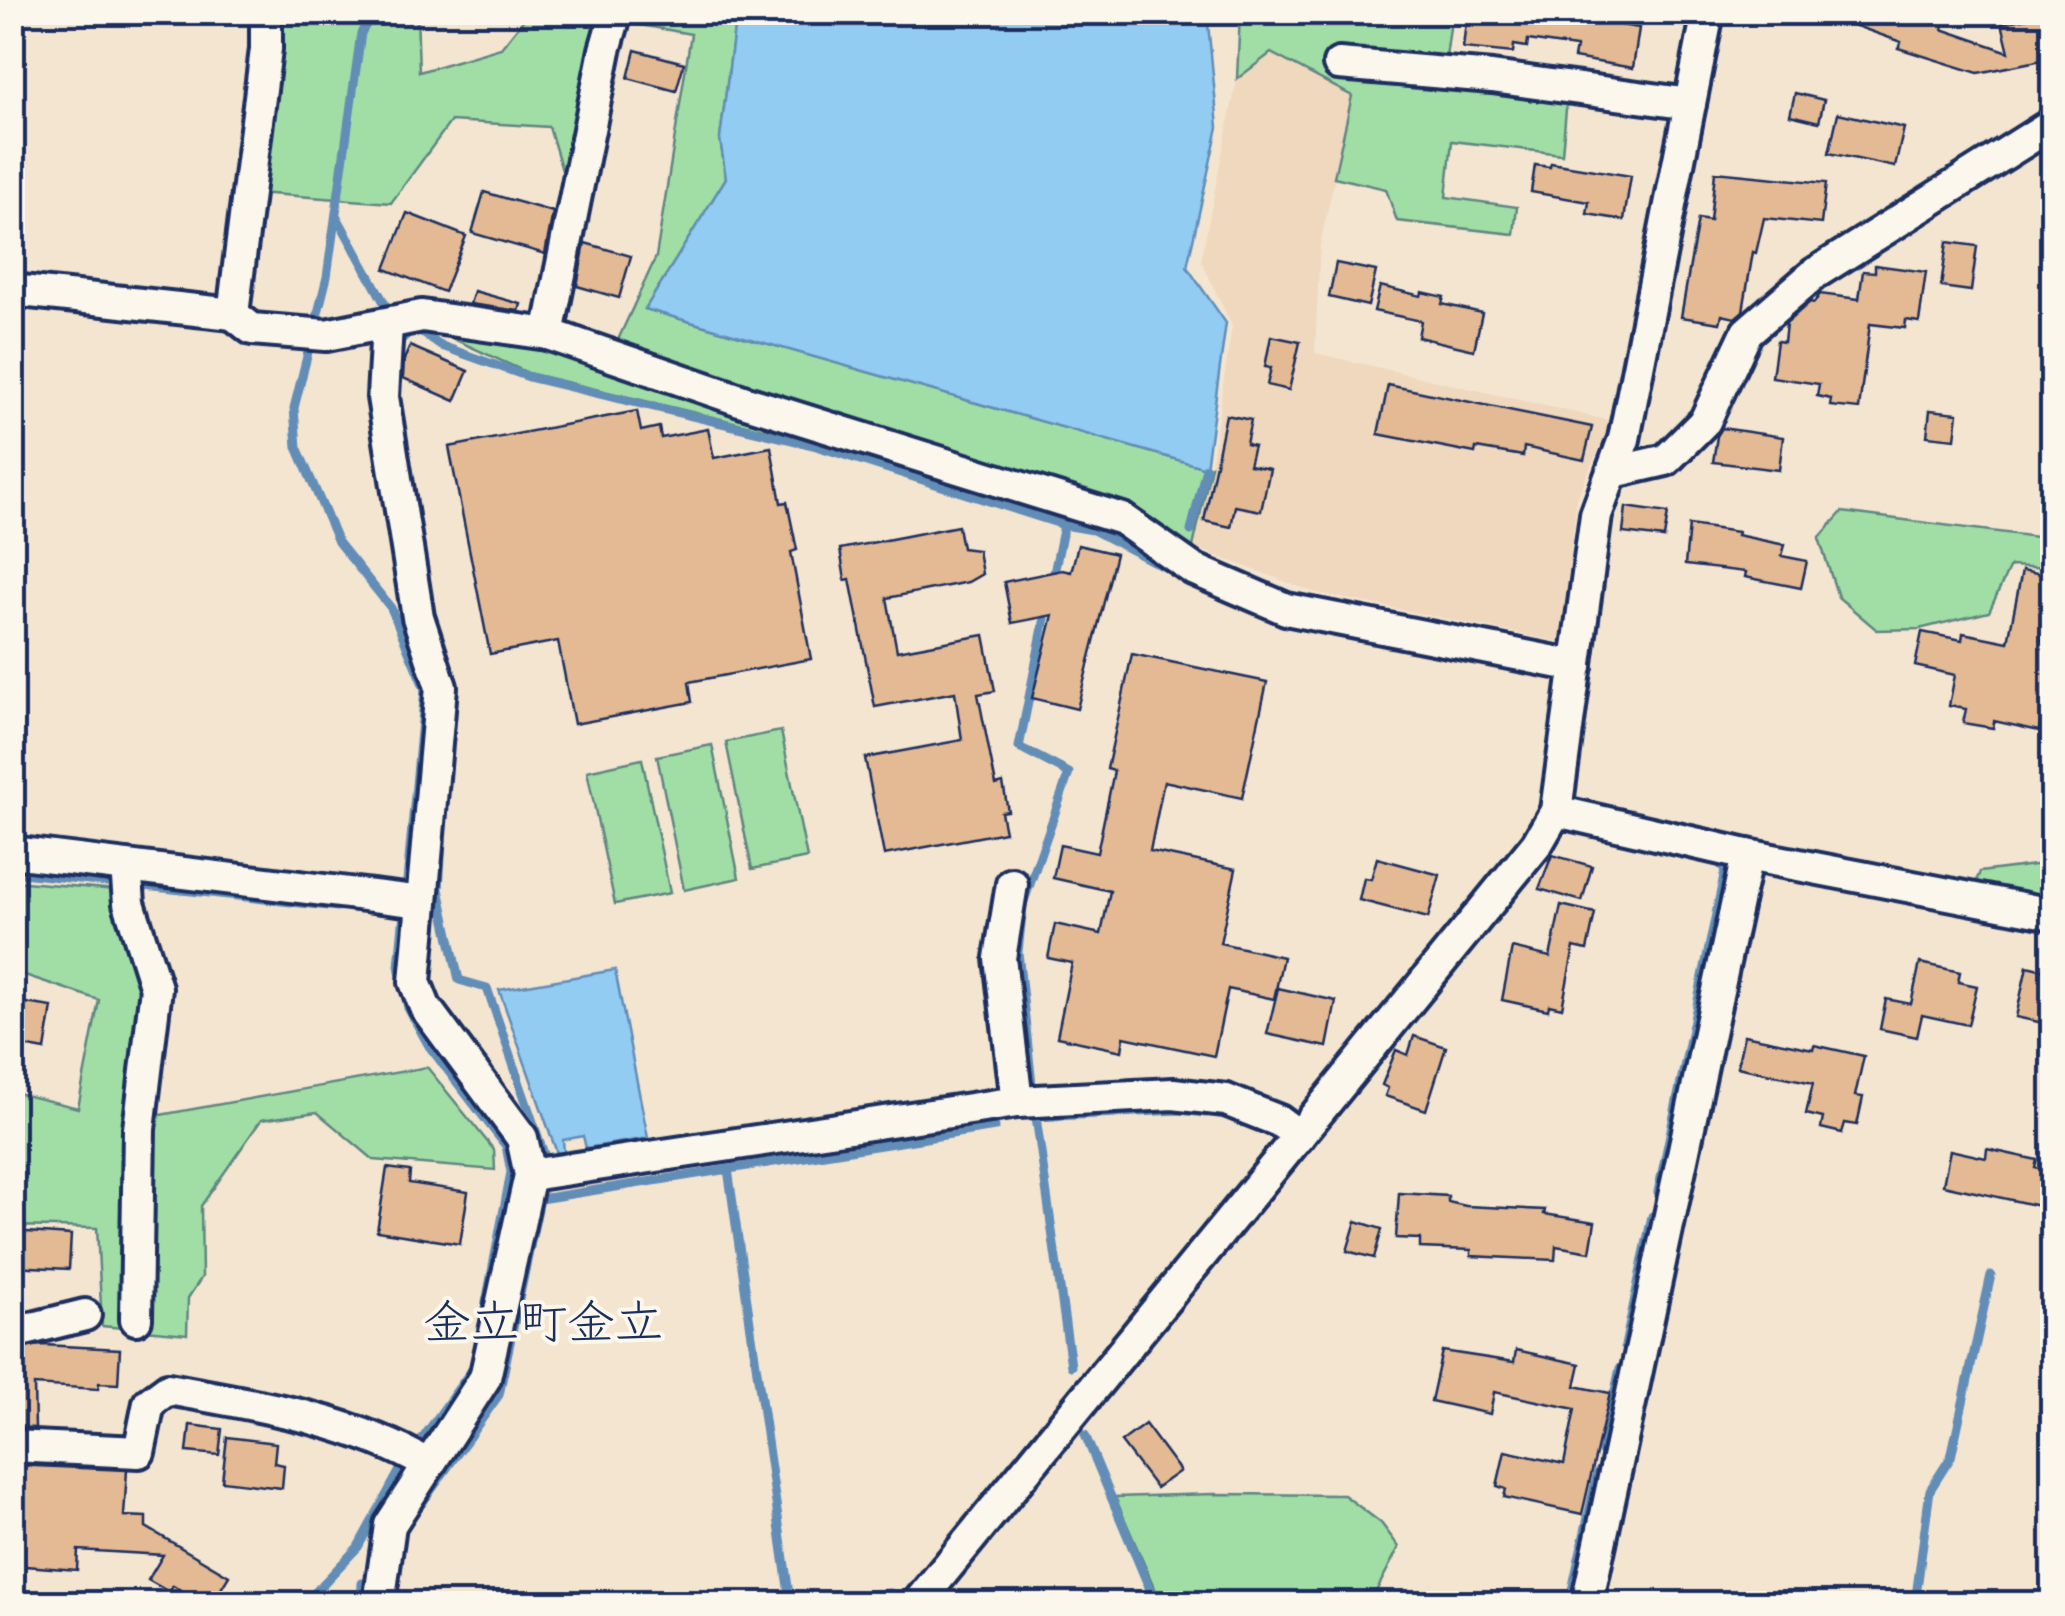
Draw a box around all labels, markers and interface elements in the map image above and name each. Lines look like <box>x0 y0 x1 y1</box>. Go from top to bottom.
district label: 金立町金立 <box>423 1292 663 1352</box>

